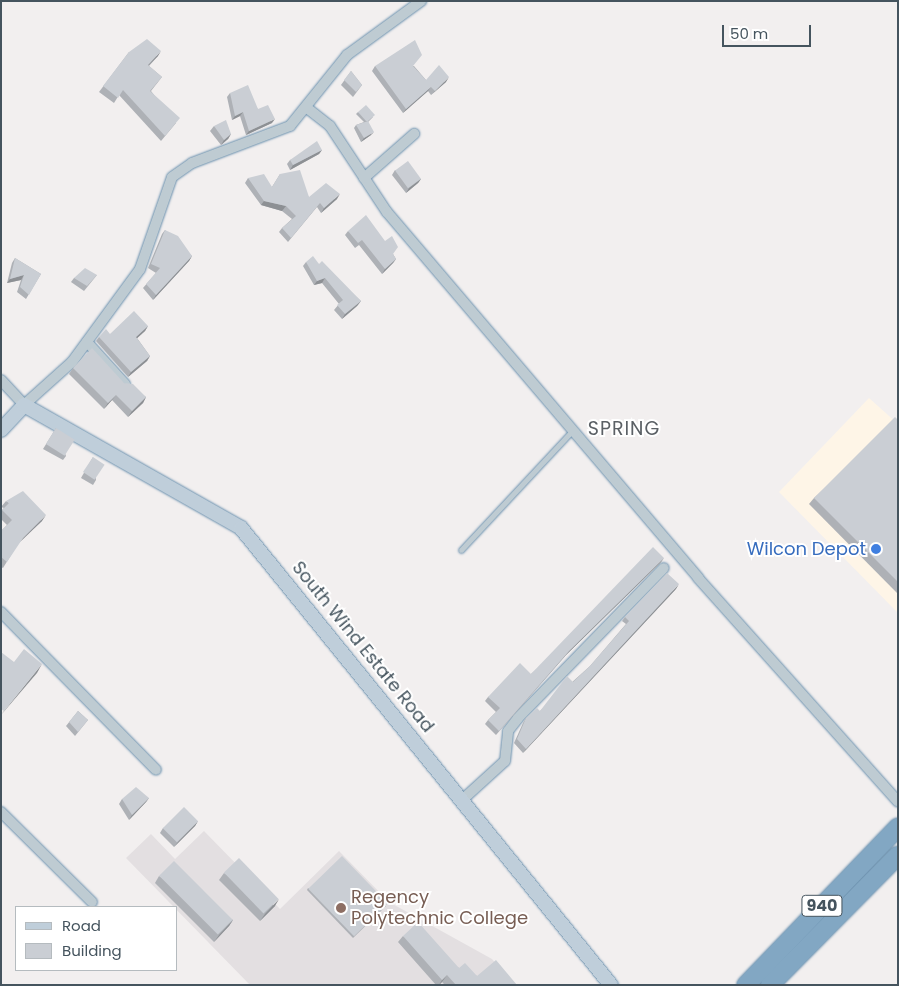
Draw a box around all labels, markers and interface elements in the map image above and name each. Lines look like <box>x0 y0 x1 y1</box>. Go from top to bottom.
scale bar <box>724 15 813 47</box>
text: 50 m <box>730 23 768 44</box>
district label: SPRING <box>587 418 661 440</box>
place label: Wilcon Depot <box>747 538 866 560</box>
marker: Wilcon Depot <box>870 543 882 555</box>
street label: South Wind Estate Road <box>287 557 439 737</box>
place label: Regency Polytechnic College <box>351 887 528 930</box>
road number: 940 <box>801 892 843 919</box>
marker: Regency Polytechnic College <box>335 902 347 914</box>
legend <box>15 906 178 971</box>
text: Road <box>62 915 101 936</box>
text: Building <box>62 940 122 961</box>

